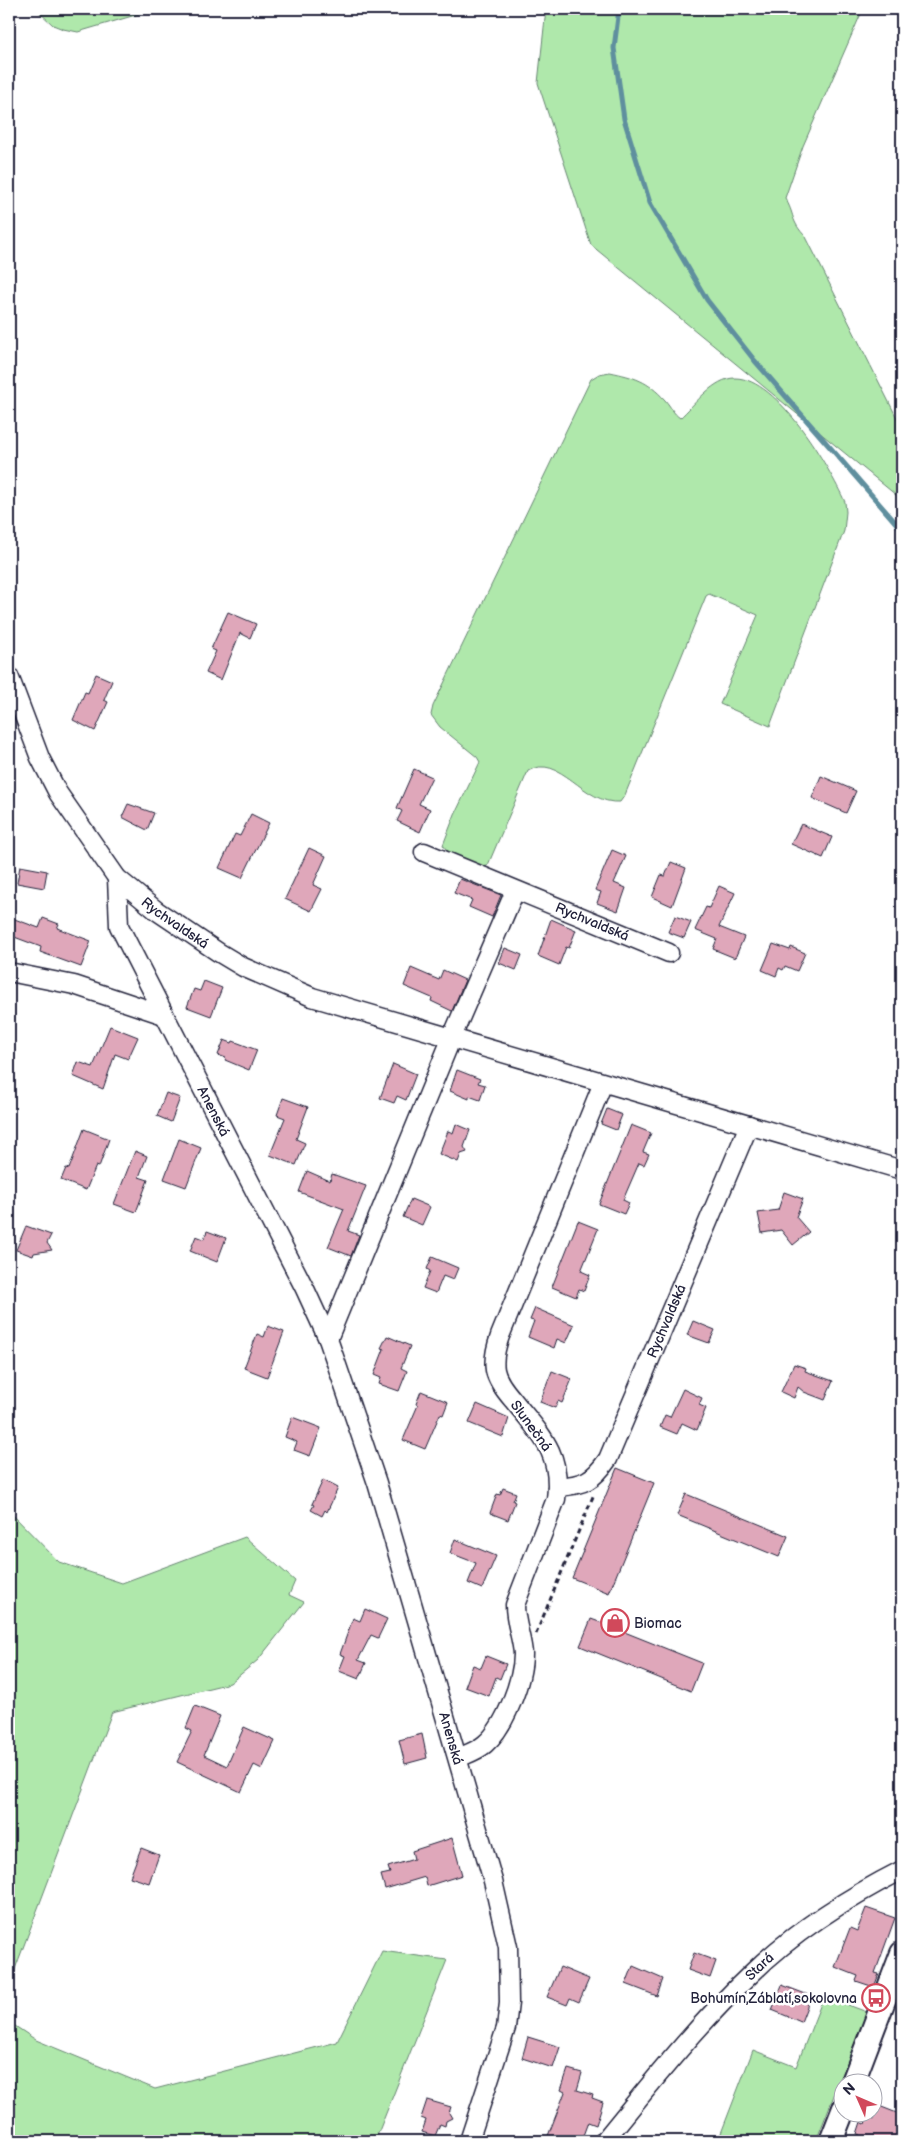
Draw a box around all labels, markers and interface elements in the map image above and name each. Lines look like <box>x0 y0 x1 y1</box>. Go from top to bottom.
street label: Rychvaldská <box>138 893 212 952</box>
street label: Rychvaldská <box>553 899 632 944</box>
street label: Anenská <box>194 1083 234 1139</box>
street label: Rychvaldská <box>643 1282 689 1360</box>
street label: Slunečná <box>507 1397 555 1455</box>
shop icon: Biomac <box>600 1608 630 1638</box>
place label: Biomac <box>634 1615 682 1632</box>
street label: Anenská <box>436 1710 467 1767</box>
street label: Stará <box>741 1949 777 1984</box>
bus stop icon: Bohumín,Záblatí,sokolovna <box>861 1983 891 2013</box>
place label: Bohumín,Záblatí,sokolovna <box>690 1990 857 2007</box>
north arrow <box>834 2072 884 2122</box>
text: N <box>839 2079 859 2099</box>

